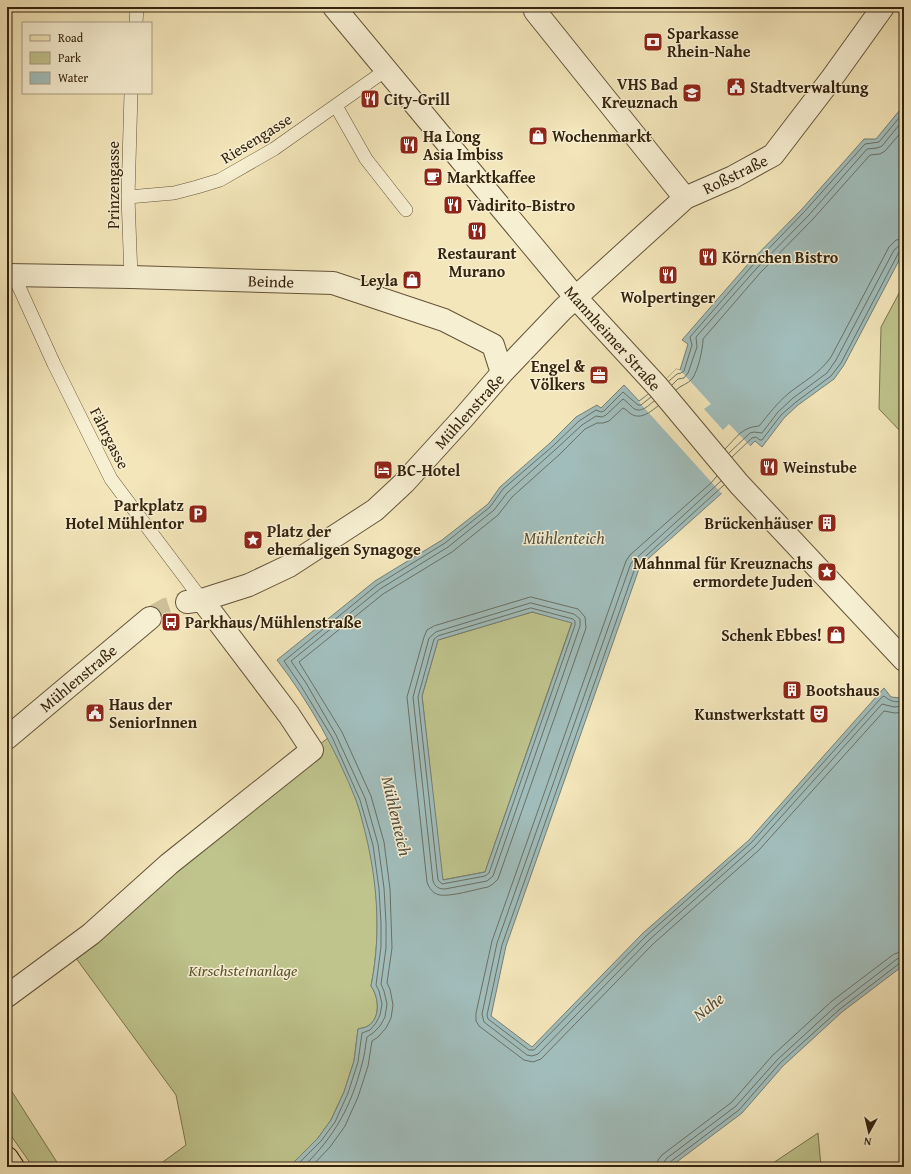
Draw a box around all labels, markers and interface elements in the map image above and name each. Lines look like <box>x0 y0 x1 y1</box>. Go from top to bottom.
place label: Sparkasse Rhein-Nahe <box>667 21 751 63</box>
legend <box>22 22 152 94</box>
text: Road <box>58 29 84 46</box>
bank icon: Sparkasse Rhein-Nahe <box>642 31 664 53</box>
text: Park <box>58 49 82 66</box>
text: Water <box>58 69 88 86</box>
place label: VHS Bad Kreuznach <box>602 72 679 114</box>
place label: Stadtverwaltung <box>750 75 869 99</box>
public building icon: Stadtverwaltung <box>725 76 747 98</box>
school or university icon: VHS Bad Kreuznach <box>681 82 703 104</box>
place label: City-Grill <box>384 87 450 111</box>
restaurant icon: City-Grill <box>359 88 381 110</box>
street label: Riesengasse <box>216 107 296 169</box>
place label: Ha Long Asia Imbiss <box>423 124 503 166</box>
place label: Wochenmarkt <box>552 124 652 148</box>
shop icon: Wochenmarkt <box>527 125 549 147</box>
restaurant icon: Ha Long Asia Imbiss <box>398 134 420 156</box>
street label: Prinzengasse <box>101 141 125 229</box>
street label: Roßstraße <box>698 148 772 200</box>
place label: Marktkaffee <box>447 165 536 189</box>
cafe icon: Marktkaffee <box>422 166 444 188</box>
place label: Vadirito-Bistro <box>467 193 576 217</box>
restaurant icon: Vadirito-Bistro <box>442 194 464 216</box>
restaurant icon: Restaurant Murano <box>466 220 488 242</box>
place label: Restaurant Murano <box>438 241 517 283</box>
place label: Körnchen Bistro <box>722 245 839 269</box>
restaurant icon: Körnchen Bistro <box>697 246 719 268</box>
restaurant icon: Wolpertinger <box>657 264 679 286</box>
street label: Beinde <box>248 268 294 294</box>
place label: Leyla <box>360 268 399 292</box>
shop icon: Leyla <box>401 269 423 291</box>
street label: Mannheimer Straße <box>559 280 667 396</box>
place label: Wolpertinger <box>621 285 716 309</box>
place label: Engel & Völkers <box>530 354 586 396</box>
office icon: Engel & Völkers <box>588 364 610 386</box>
street label: Mühlenstraße <box>428 368 510 454</box>
street label: Fährgasse <box>84 403 136 473</box>
place label: Weinstube <box>783 455 857 479</box>
restaurant icon: Weinstube <box>758 456 780 478</box>
place label: BC-Hotel <box>397 458 460 482</box>
hotel icon: BC-Hotel <box>372 459 394 481</box>
place label: Parkplatz Hotel Mühlentor <box>65 493 185 535</box>
parking icon: Parkplatz Hotel Mühlentor <box>187 503 209 525</box>
place label: Brückenhäuser <box>704 511 814 535</box>
building icon: Brückenhäuser <box>816 512 838 534</box>
place label: Platz der ehemaligen Synagoge <box>267 519 421 561</box>
water label: Mühlenteich <box>523 525 605 550</box>
place icon: Platz der ehemaligen Synagoge <box>242 529 264 551</box>
place label: Mahnmal für Kreuznachs ermordete Juden <box>633 551 814 593</box>
place icon: Mahnmal für Kreuznachs ermordete Juden <box>816 561 838 583</box>
place label: Parkhaus/Mühlenstraße <box>185 610 362 634</box>
bus stop icon: Parkhaus/Mühlenstraße <box>160 611 182 633</box>
place label: Schenk Ebbes! <box>721 623 822 647</box>
shop icon: Schenk Ebbes! <box>825 624 847 646</box>
street label: Mühlenstraße <box>34 638 122 718</box>
place label: Bootshaus <box>806 678 880 702</box>
building icon: Bootshaus <box>781 679 803 701</box>
place label: Haus der SeniorInnen <box>109 692 198 734</box>
public building icon: Haus der SeniorInnen <box>84 702 106 724</box>
place label: Kunstwerkstatt <box>695 702 805 726</box>
theatre icon: Kunstwerkstatt <box>808 703 830 725</box>
water label: Mühlenteich <box>376 773 418 859</box>
park label: Kirschsteinanlage <box>188 958 298 982</box>
water label: Nahe <box>686 986 729 1027</box>
north arrow <box>849 1112 889 1152</box>
text: N <box>862 1133 872 1150</box>

